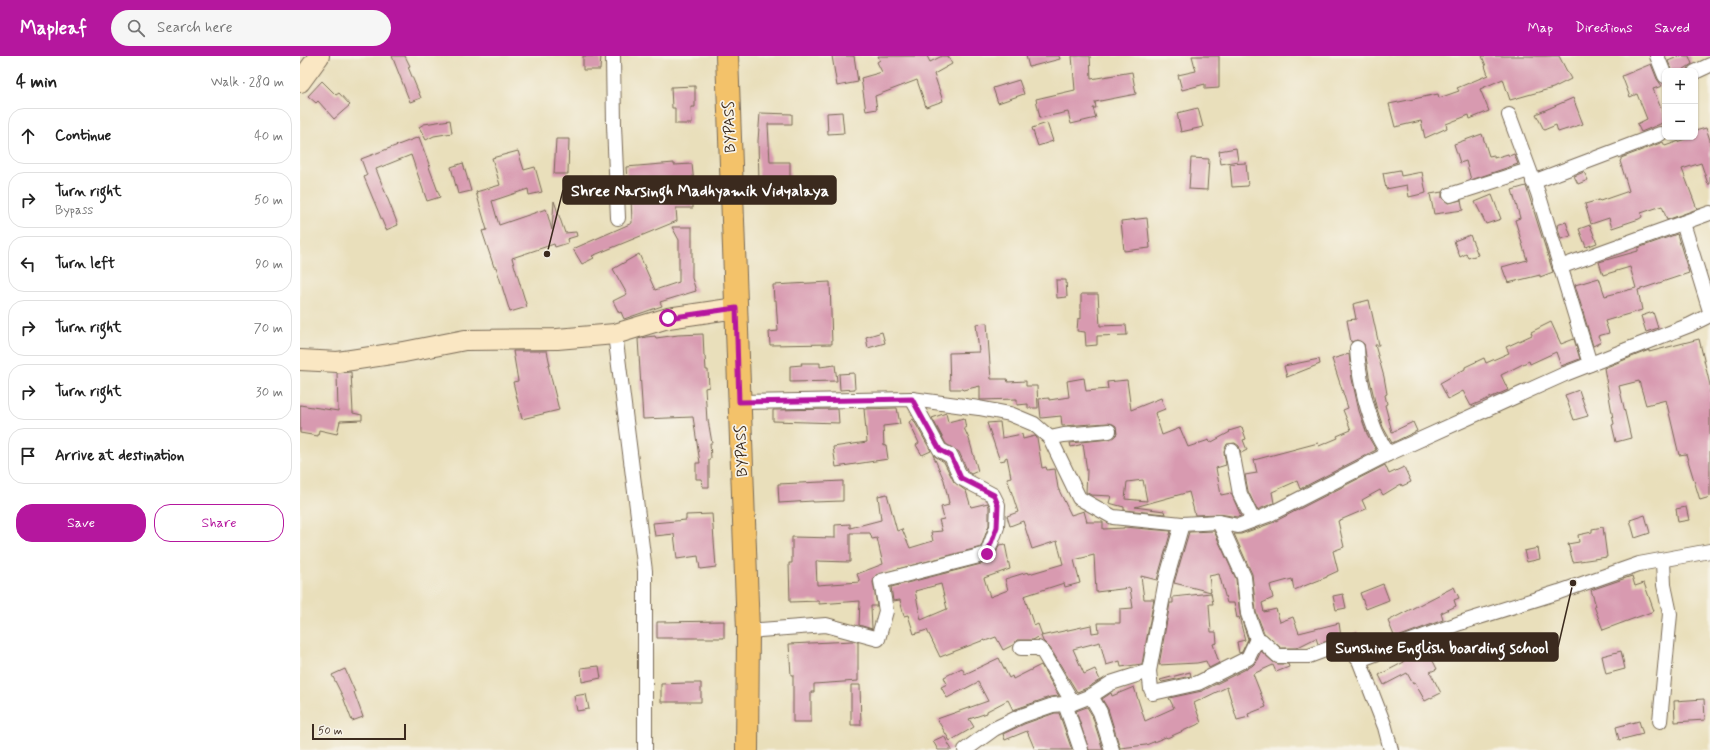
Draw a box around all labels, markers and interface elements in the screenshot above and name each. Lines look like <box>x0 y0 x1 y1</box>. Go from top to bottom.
search box <box>111 10 391 46</box>
text: Mapleaf <box>20 16 87 41</box>
icon: search <box>125 17 147 39</box>
text: Search here <box>157 18 233 38</box>
text: Map <box>1527 19 1553 37</box>
text: Directions <box>1575 19 1633 37</box>
text: Saved <box>1655 19 1690 37</box>
map controls <box>1662 68 1698 140</box>
button: + <box>1662 68 1698 104</box>
text: 4 min <box>16 71 57 93</box>
text: Walk · 280 m <box>211 74 284 91</box>
street label: BYPASS <box>719 100 741 153</box>
button: − <box>1662 104 1698 140</box>
icon: ahead <box>17 125 39 147</box>
text: Continue <box>55 126 111 146</box>
text: 40 m <box>254 128 283 145</box>
callout: Shree Narsingh Madhyamik Vidyalaya <box>563 176 836 204</box>
text: Shree Narsingh Madhyamik Vidyalaya <box>571 181 829 204</box>
text: Turn right <box>55 182 122 202</box>
icon: right <box>17 189 39 211</box>
text: 50 m <box>254 192 283 209</box>
text: Bypass <box>55 202 93 219</box>
icon: left <box>17 253 39 275</box>
text: Turn left <box>55 254 115 274</box>
text: 90 m <box>255 256 283 273</box>
route start <box>659 309 677 327</box>
icon: right <box>17 317 39 339</box>
text: Turn right <box>55 318 122 338</box>
text: 70 m <box>254 320 283 337</box>
icon: right <box>17 381 39 403</box>
text: Turn right <box>55 382 122 402</box>
text: 30 m <box>256 384 283 401</box>
street label: BYPASS <box>731 424 753 477</box>
icon: arrive <box>17 445 39 467</box>
text: Arrive at destination <box>55 446 184 466</box>
button: Save <box>16 504 146 542</box>
button: Share <box>154 504 284 542</box>
route end <box>978 545 996 563</box>
callout: Sunshine English boarding school <box>1327 633 1558 661</box>
text: Sunshine English boarding school <box>1335 638 1549 661</box>
scale bar <box>312 722 406 741</box>
text: 50 m <box>318 724 343 738</box>

